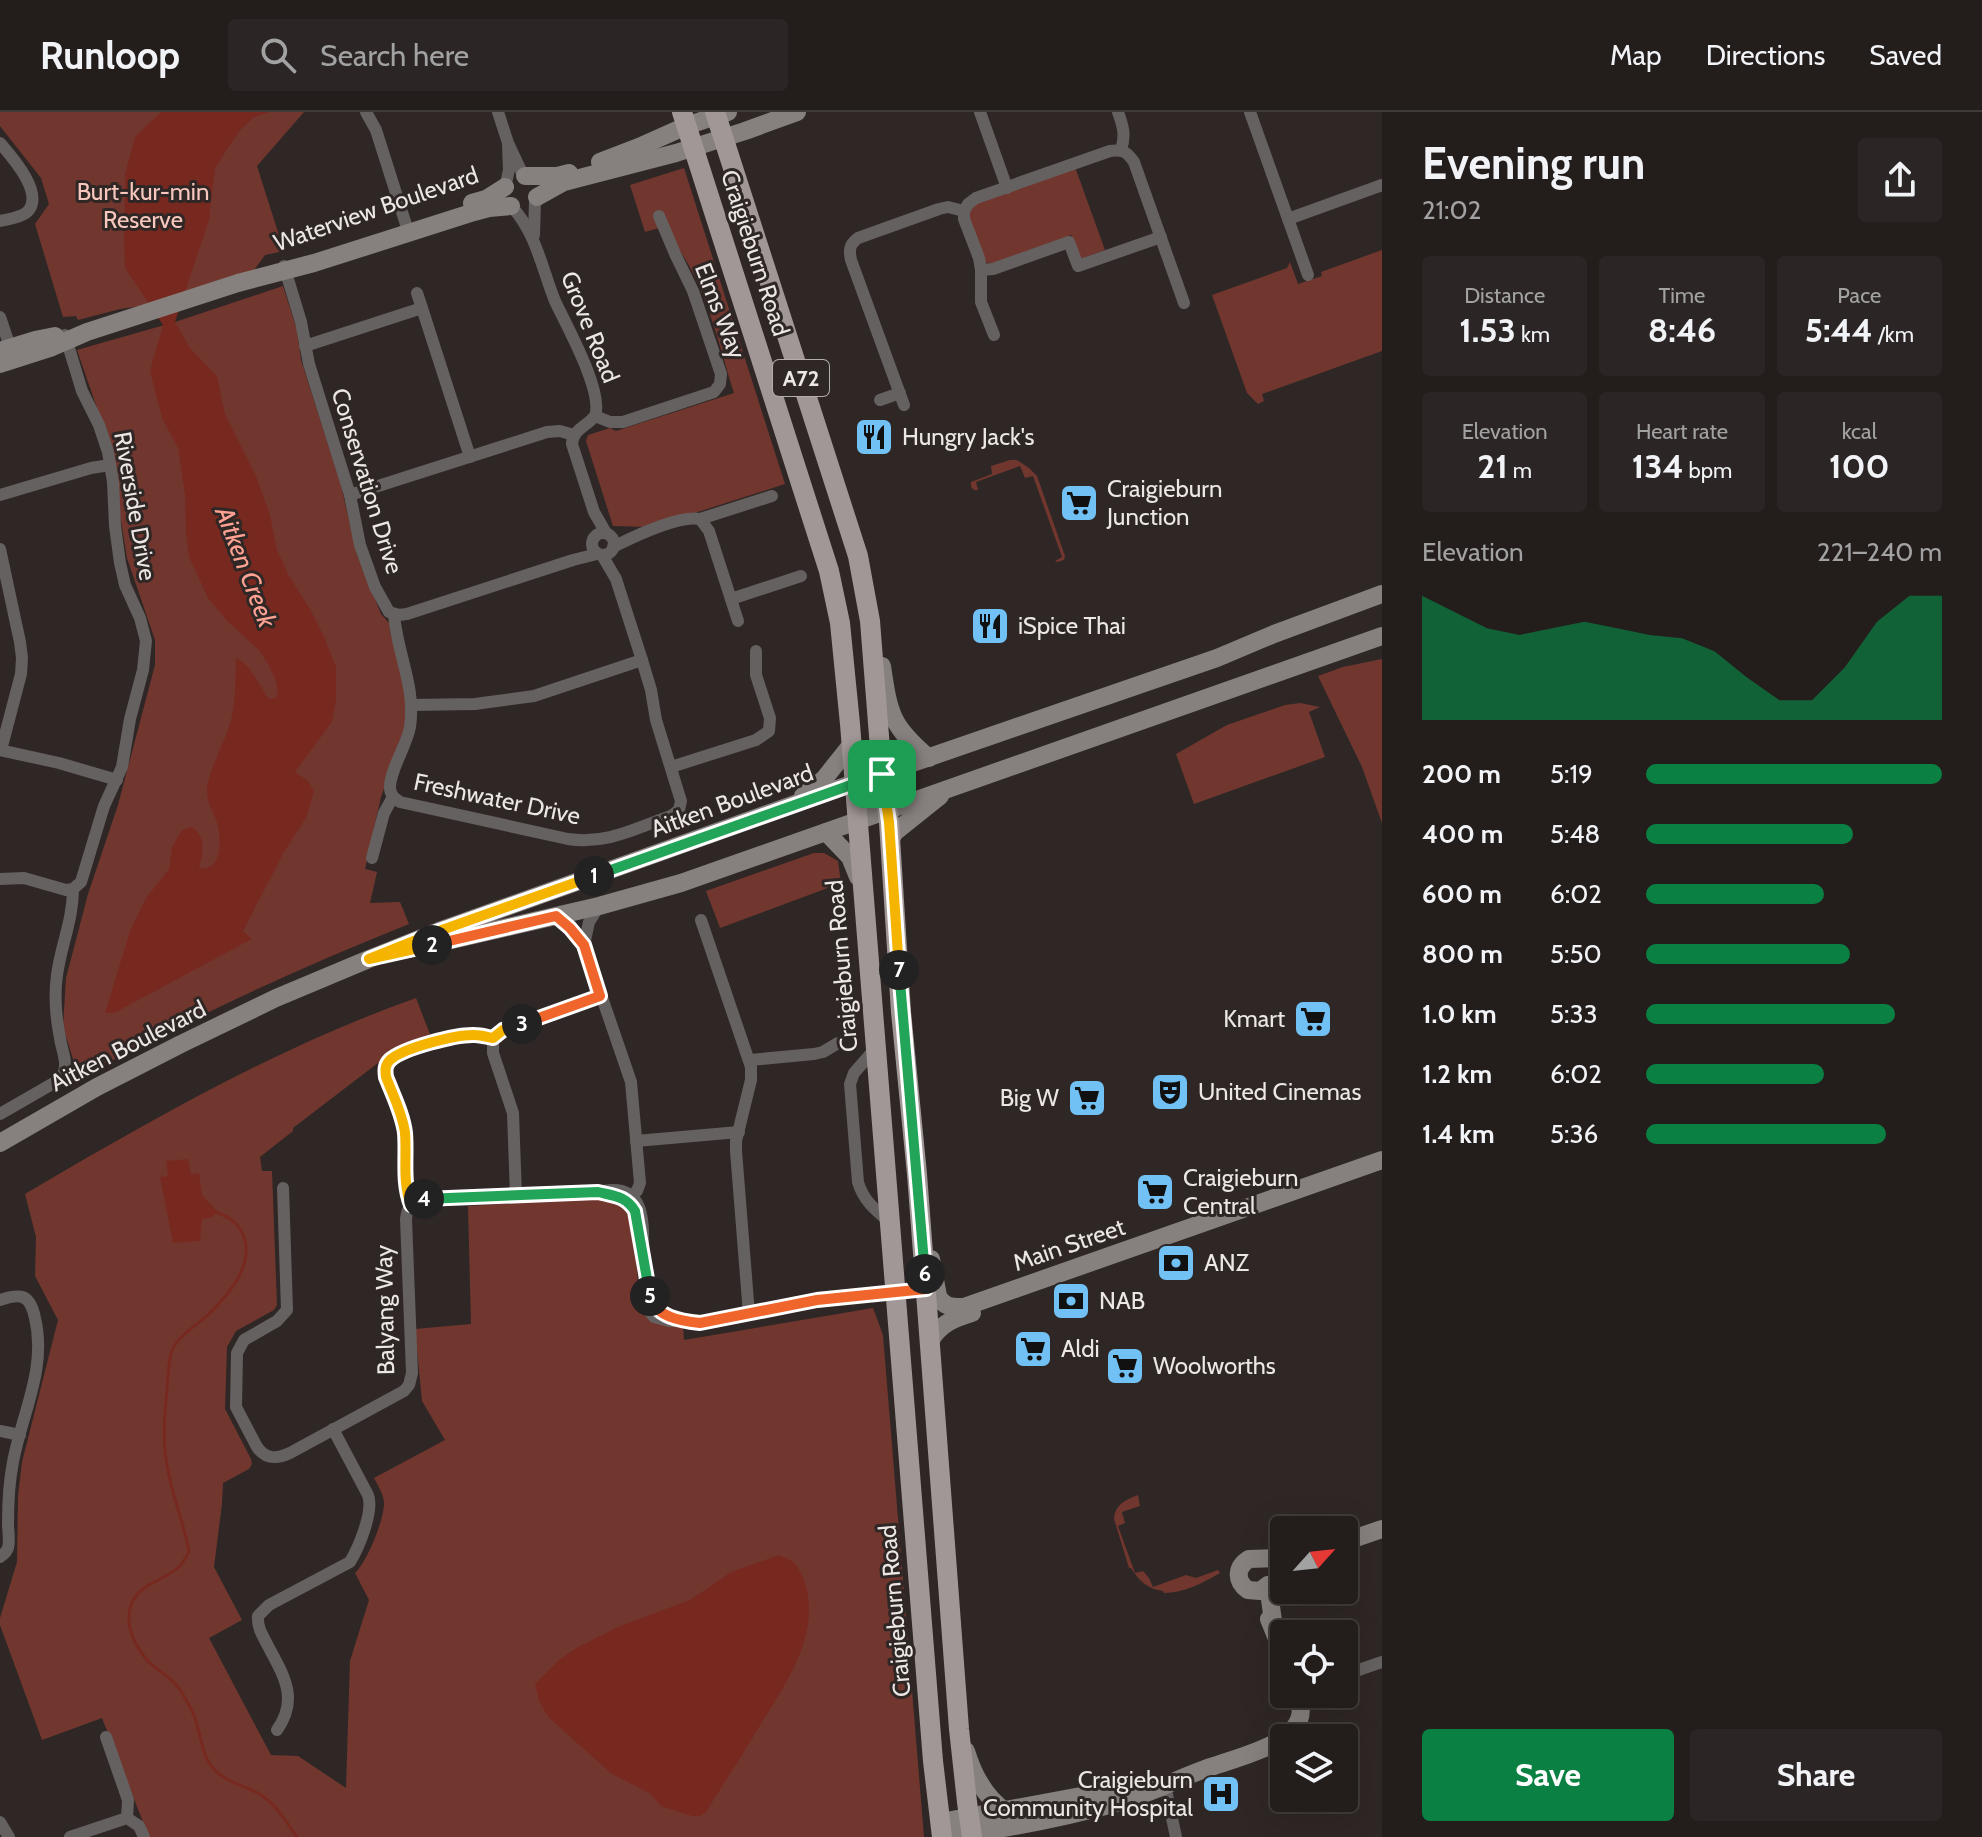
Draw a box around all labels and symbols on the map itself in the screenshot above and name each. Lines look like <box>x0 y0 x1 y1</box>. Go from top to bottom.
street label: Waterview Boulevard <box>270 160 482 257</box>
street label: Craigieburn Road <box>715 166 796 339</box>
park label: Burt-kur-min Reserve <box>77 177 209 234</box>
street label: Elms Way <box>689 259 752 363</box>
street label: Grove Road <box>555 267 626 387</box>
road number: A72 <box>773 360 829 396</box>
street label: Conservation Drive <box>325 384 410 577</box>
restaurant icon: Hungry Jack's <box>853 416 895 458</box>
place label: Hungry Jack's <box>902 422 1035 451</box>
street label: Riverside Drive <box>108 429 163 583</box>
place label: Craigieburn Junction <box>1106 474 1222 531</box>
supermarket icon: Craigieburn Junction <box>1058 482 1100 524</box>
water label: Aitken Creek <box>208 501 284 633</box>
restaurant icon: iSpice Thai <box>969 605 1011 647</box>
place label: iSpice Thai <box>1018 611 1126 640</box>
pin <box>848 740 916 808</box>
street label: Aitken Boulevard <box>647 758 817 843</box>
street label: Freshwater Drive <box>411 767 583 830</box>
pin: 1 <box>574 856 614 896</box>
street label: Craigieburn Road <box>820 879 863 1053</box>
pin: 2 <box>412 925 452 965</box>
pin: 7 <box>879 950 919 990</box>
street label: Aitken Boulevard <box>45 994 210 1097</box>
supermarket icon: Kmart <box>1292 998 1334 1040</box>
pin: 3 <box>502 1004 542 1044</box>
place label: Kmart <box>1223 1004 1285 1033</box>
theatre icon: United Cinemas <box>1149 1071 1191 1113</box>
supermarket icon: Big W <box>1066 1077 1108 1119</box>
place label: United Cinemas <box>1198 1077 1361 1106</box>
place label: Big W <box>1000 1083 1059 1112</box>
place label: Craigieburn Central <box>1183 1163 1298 1220</box>
supermarket icon: Craigieburn Central <box>1134 1171 1176 1213</box>
pin: 4 <box>404 1179 444 1219</box>
street label: Main Street <box>1009 1212 1129 1277</box>
bank icon: ANZ <box>1155 1242 1197 1284</box>
street label: Balyang Way <box>369 1245 400 1376</box>
place label: ANZ <box>1204 1248 1250 1277</box>
pin: 6 <box>905 1254 945 1294</box>
pin: 5 <box>630 1276 670 1316</box>
bank icon: NAB <box>1050 1280 1092 1322</box>
place label: NAB <box>1099 1286 1145 1315</box>
supermarket icon: Aldi <box>1012 1328 1054 1370</box>
place label: Aldi <box>1061 1334 1100 1363</box>
supermarket icon: Woolworths <box>1104 1345 1146 1387</box>
place label: Woolworths <box>1153 1351 1276 1380</box>
north arrow <box>1270 1516 1358 1604</box>
street label: Craigieburn Road <box>873 1524 916 1698</box>
place label: Craigieburn Community Hospital <box>983 1765 1193 1822</box>
hospital icon: Craigieburn Community Hospital <box>1200 1773 1242 1815</box>

